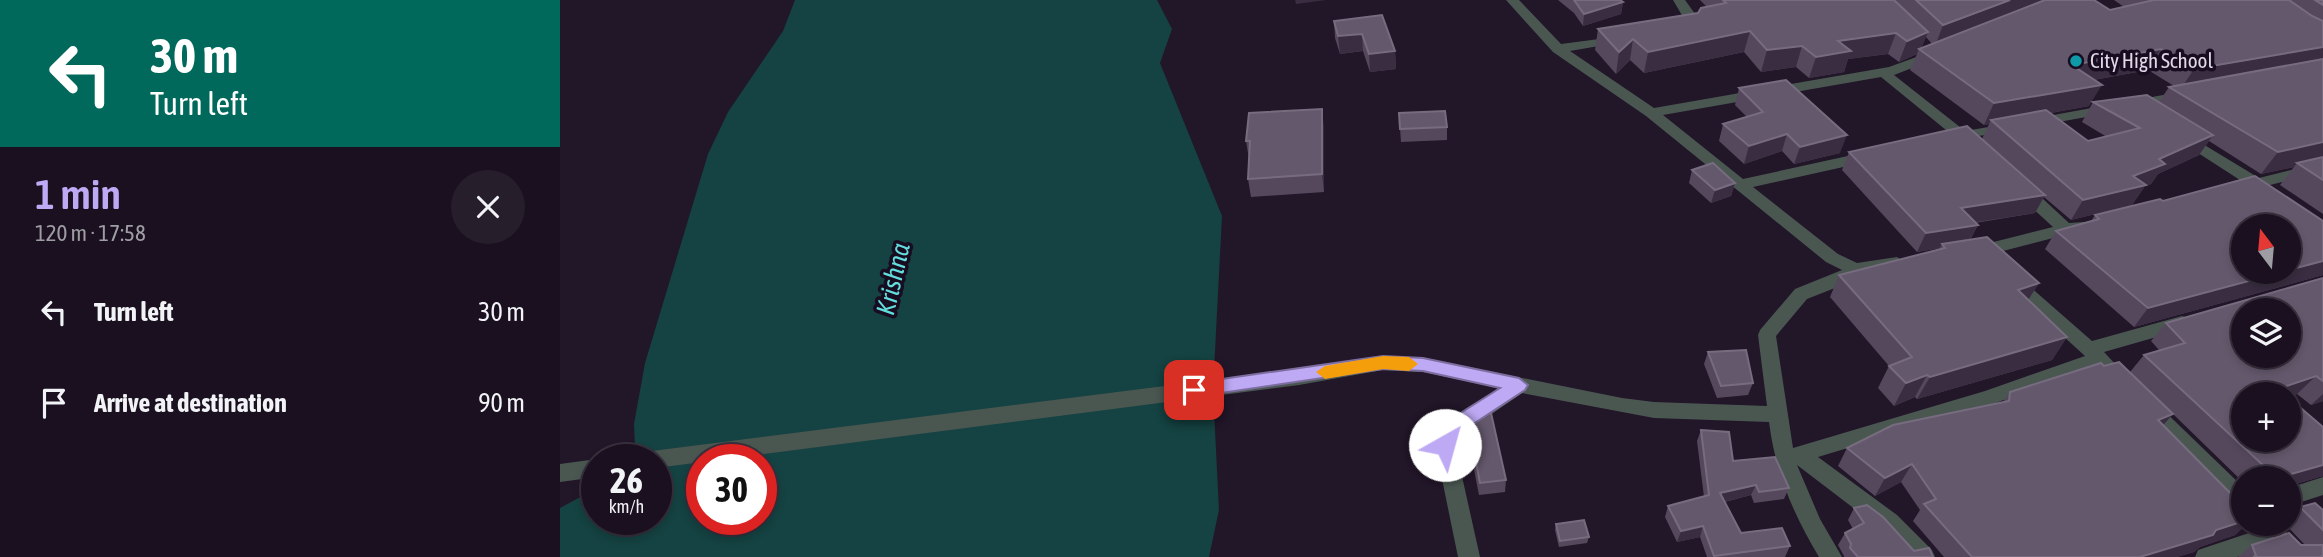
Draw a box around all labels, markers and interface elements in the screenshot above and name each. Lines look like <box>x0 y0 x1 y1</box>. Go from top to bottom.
text: 30 m <box>150 27 238 83</box>
icon: left <box>35 28 126 119</box>
place label: City High School <box>2090 48 2213 72</box>
marker: City High School <box>2068 53 2084 69</box>
text: Turn left <box>150 85 248 122</box>
text: 1 min <box>35 170 121 218</box>
button: close <box>451 170 525 244</box>
north arrow <box>2231 214 2301 284</box>
map controls <box>2231 214 2301 536</box>
text: 120 m · 17:58 <box>35 220 146 246</box>
water label: Krishna <box>870 240 916 318</box>
icon: left <box>35 293 73 331</box>
text: Turn left <box>94 297 174 327</box>
text: 30 m <box>478 297 525 327</box>
button: layers <box>2231 298 2301 368</box>
pin <box>1164 360 1224 420</box>
icon: arrive <box>1175 371 1213 409</box>
button: + <box>2231 382 2301 452</box>
icon: arrive <box>35 384 73 422</box>
text: Arrive at destination <box>94 388 287 418</box>
text: 90 m <box>478 388 525 418</box>
position arrow <box>1408 408 1482 482</box>
speed limit sign: 30 <box>686 444 777 535</box>
text: 26 <box>610 460 643 500</box>
button: − <box>2231 466 2301 536</box>
text: km/h <box>609 496 644 517</box>

